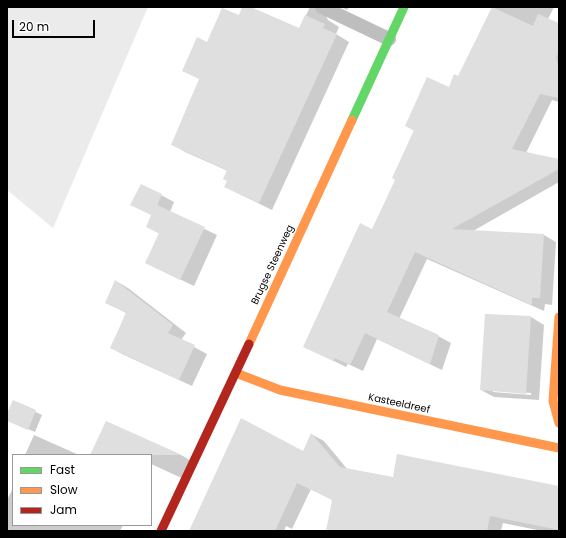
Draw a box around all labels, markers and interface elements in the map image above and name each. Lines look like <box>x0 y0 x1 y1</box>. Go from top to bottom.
scale bar <box>14 12 97 38</box>
text: 20 m <box>19 18 49 35</box>
street label: Brugse Steenweg <box>249 223 297 307</box>
street label: Kasteeldreef <box>367 392 431 416</box>
legend <box>12 454 152 526</box>
text: Fast <box>50 461 75 478</box>
text: Slow <box>50 481 78 498</box>
text: Jam <box>50 501 77 518</box>

